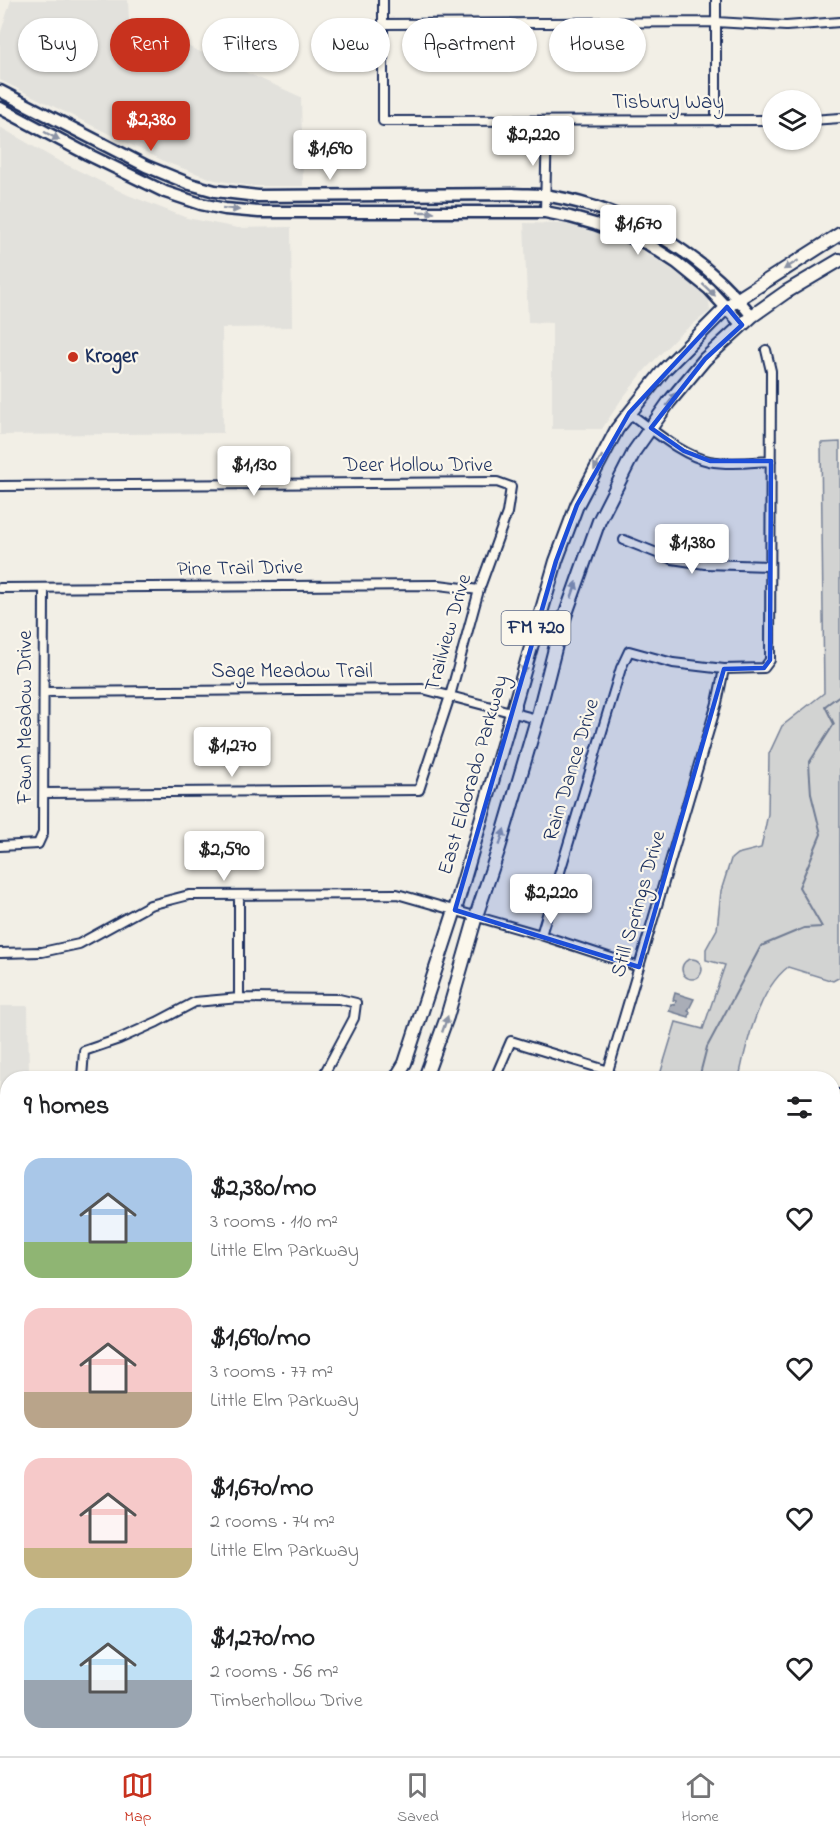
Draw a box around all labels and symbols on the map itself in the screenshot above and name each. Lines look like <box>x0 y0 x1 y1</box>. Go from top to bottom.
street label: Tisbury Way <box>612 88 724 120</box>
pin: $2,380 <box>102 101 200 152</box>
pin: $2,220 <box>484 116 582 167</box>
one-way arrow <box>43 130 61 140</box>
pin: $1,690 <box>281 130 379 181</box>
one-way arrow <box>222 204 241 214</box>
pin: $1,670 <box>589 205 687 256</box>
one-way arrow <box>417 207 436 217</box>
one-way arrow <box>783 259 799 271</box>
one-way arrow <box>701 283 716 296</box>
place label: Kroger <box>85 342 138 374</box>
marker: Kroger <box>66 350 80 364</box>
one-way arrow <box>666 391 679 407</box>
pin: $1,130 <box>205 446 303 497</box>
street label: Deer Hollow Drive <box>342 451 493 481</box>
one-way arrow <box>593 455 603 472</box>
pin: $1,380 <box>643 524 741 575</box>
street label: Pine Trail Drive <box>177 553 304 585</box>
street label: Trailview Drive <box>418 570 480 695</box>
one-way arrow <box>570 581 580 599</box>
road number: FM 720 <box>502 611 570 645</box>
street label: Fawn Meadow Drive <box>11 630 41 805</box>
street label: Sage Meadow Trail <box>211 657 373 689</box>
one-way arrow <box>520 657 530 675</box>
street label: East Eldorado Parkway <box>431 672 519 879</box>
street label: Rain Dance Drive <box>536 695 608 845</box>
pin: $1,270 <box>183 727 281 778</box>
street label: Still Springs Drive <box>604 827 676 981</box>
one-way arrow <box>498 828 507 846</box>
pin: $2,590 <box>175 831 273 882</box>
pin: $2,220 <box>502 874 600 925</box>
one-way arrow <box>440 1014 450 1032</box>

